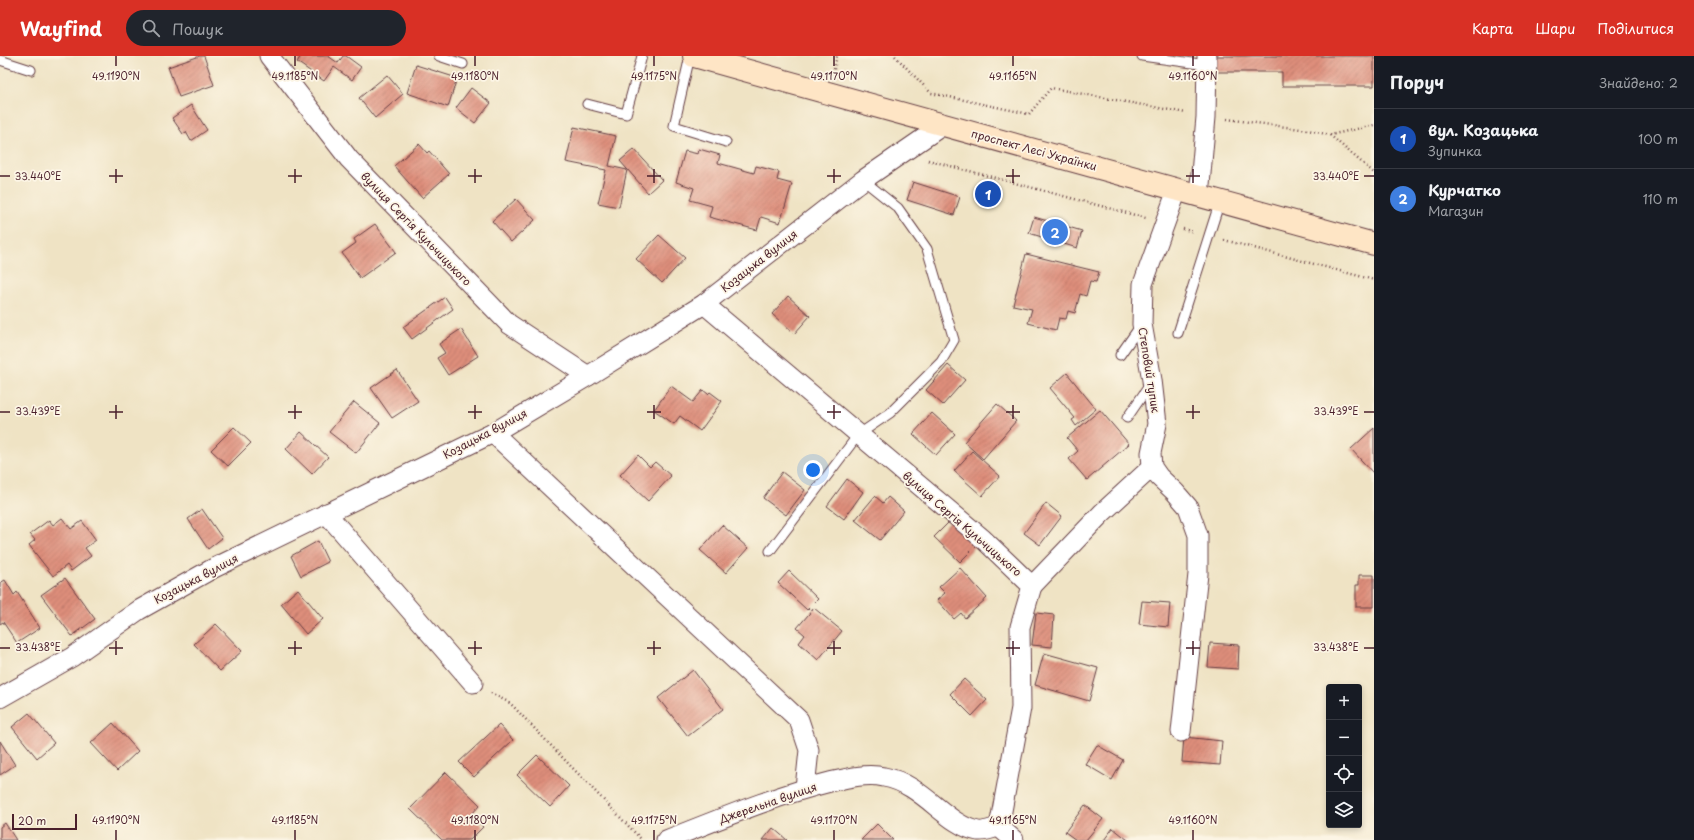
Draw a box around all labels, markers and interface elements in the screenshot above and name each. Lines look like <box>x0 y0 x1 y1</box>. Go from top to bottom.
search box <box>126 10 406 46</box>
text: Wayfind <box>20 14 102 42</box>
icon: search <box>140 17 162 39</box>
text: Пошук <box>172 17 223 40</box>
text: Карта <box>1472 18 1513 39</box>
text: Шари <box>1535 18 1575 39</box>
text: Поділитися <box>1597 18 1674 39</box>
text: 49.1190°N <box>92 68 140 83</box>
text: 49.1185°N <box>272 68 319 83</box>
text: 49.1180°N <box>451 68 499 83</box>
text: 49.1175°N <box>631 68 677 83</box>
text: 49.1170°N <box>810 68 858 83</box>
text: 49.1165°N <box>989 68 1037 83</box>
text: 49.1160°N <box>1169 68 1218 83</box>
text: Поруч <box>1390 69 1444 95</box>
text: Знайдено: 2 <box>1599 73 1678 92</box>
text: вул. Козацька <box>1428 118 1538 141</box>
street label: проспект Лесі Українки <box>969 125 1099 174</box>
text: 1 <box>1400 129 1406 148</box>
text: 100 m <box>1638 129 1678 148</box>
text: Зупинка <box>1428 141 1482 160</box>
text: 33.440°E <box>15 168 61 183</box>
street label: вулиця Сергія Кульчицького <box>357 168 476 290</box>
text: 33.440°E <box>1313 168 1359 183</box>
text: Курчатко <box>1428 178 1501 201</box>
pin: 1 <box>975 179 1001 209</box>
text: 2 <box>1398 189 1408 208</box>
text: 110 m <box>1643 189 1678 208</box>
text: Магазин <box>1428 201 1484 220</box>
pin: 2 <box>1042 217 1068 247</box>
street label: Козацька вулиця <box>717 225 801 296</box>
street label: Степовий тупик <box>1134 326 1165 414</box>
text: 33.439°E <box>16 403 60 418</box>
text: 33.439°E <box>1314 403 1358 418</box>
street label: Козацька вулиця <box>440 404 530 463</box>
your location <box>803 460 823 480</box>
street label: вулиця Сергія Кульчицького <box>899 467 1026 580</box>
street label: Козацька вулиця <box>151 549 241 608</box>
text: 33.438°E <box>15 639 61 654</box>
text: 33.438°E <box>1313 639 1359 654</box>
map controls <box>1326 684 1362 828</box>
button: + <box>1326 684 1362 720</box>
button: − <box>1326 720 1362 756</box>
button: locate <box>1326 756 1362 792</box>
street label: Джерельна вулиця <box>716 778 819 828</box>
button: layers <box>1326 792 1362 828</box>
scale bar <box>12 812 77 831</box>
text: 20 m <box>18 812 46 829</box>
text: 49.1190°N <box>92 812 140 827</box>
text: 49.1185°N <box>272 812 319 827</box>
text: 49.1180°N <box>451 812 499 827</box>
text: 49.1175°N <box>631 812 677 827</box>
text: 49.1170°N <box>810 812 858 827</box>
text: 49.1165°N <box>989 812 1037 827</box>
text: 49.1160°N <box>1169 812 1218 827</box>

